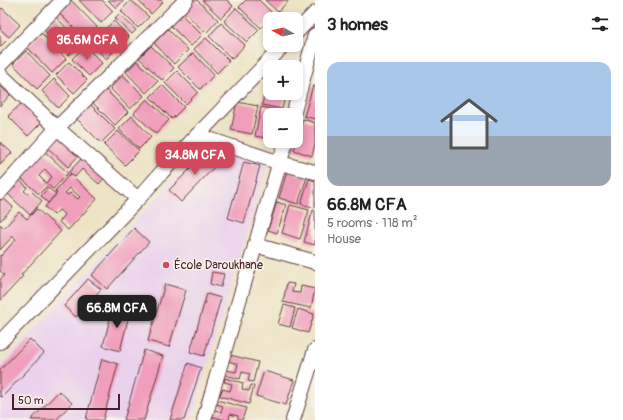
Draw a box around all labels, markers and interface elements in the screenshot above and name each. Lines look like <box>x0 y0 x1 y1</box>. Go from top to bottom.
north arrow <box>263 12 303 52</box>
map controls <box>263 12 303 148</box>
icon: filters <box>589 13 611 35</box>
text: 3 homes <box>327 14 388 35</box>
pin: 36.6M CFA <box>41 27 133 61</box>
text: 36.6M CFA <box>56 32 118 48</box>
button: + <box>263 60 303 100</box>
icon: home <box>433 88 505 160</box>
button: − <box>263 108 303 148</box>
pin: 34.8M CFA <box>149 142 241 176</box>
text: 34.8M CFA <box>165 147 225 163</box>
text: 66.8M CFA <box>327 194 407 215</box>
text: 5 rooms · 118 m² <box>327 215 417 231</box>
text: House <box>327 231 361 247</box>
place label: École Daroukhane <box>174 257 263 273</box>
marker: École Daroukhane <box>161 260 171 270</box>
pin: 66.8M CFA <box>71 295 163 329</box>
text: 66.8M CFA <box>87 300 148 316</box>
scale bar <box>12 392 120 411</box>
text: 50 m <box>18 394 44 407</box>

